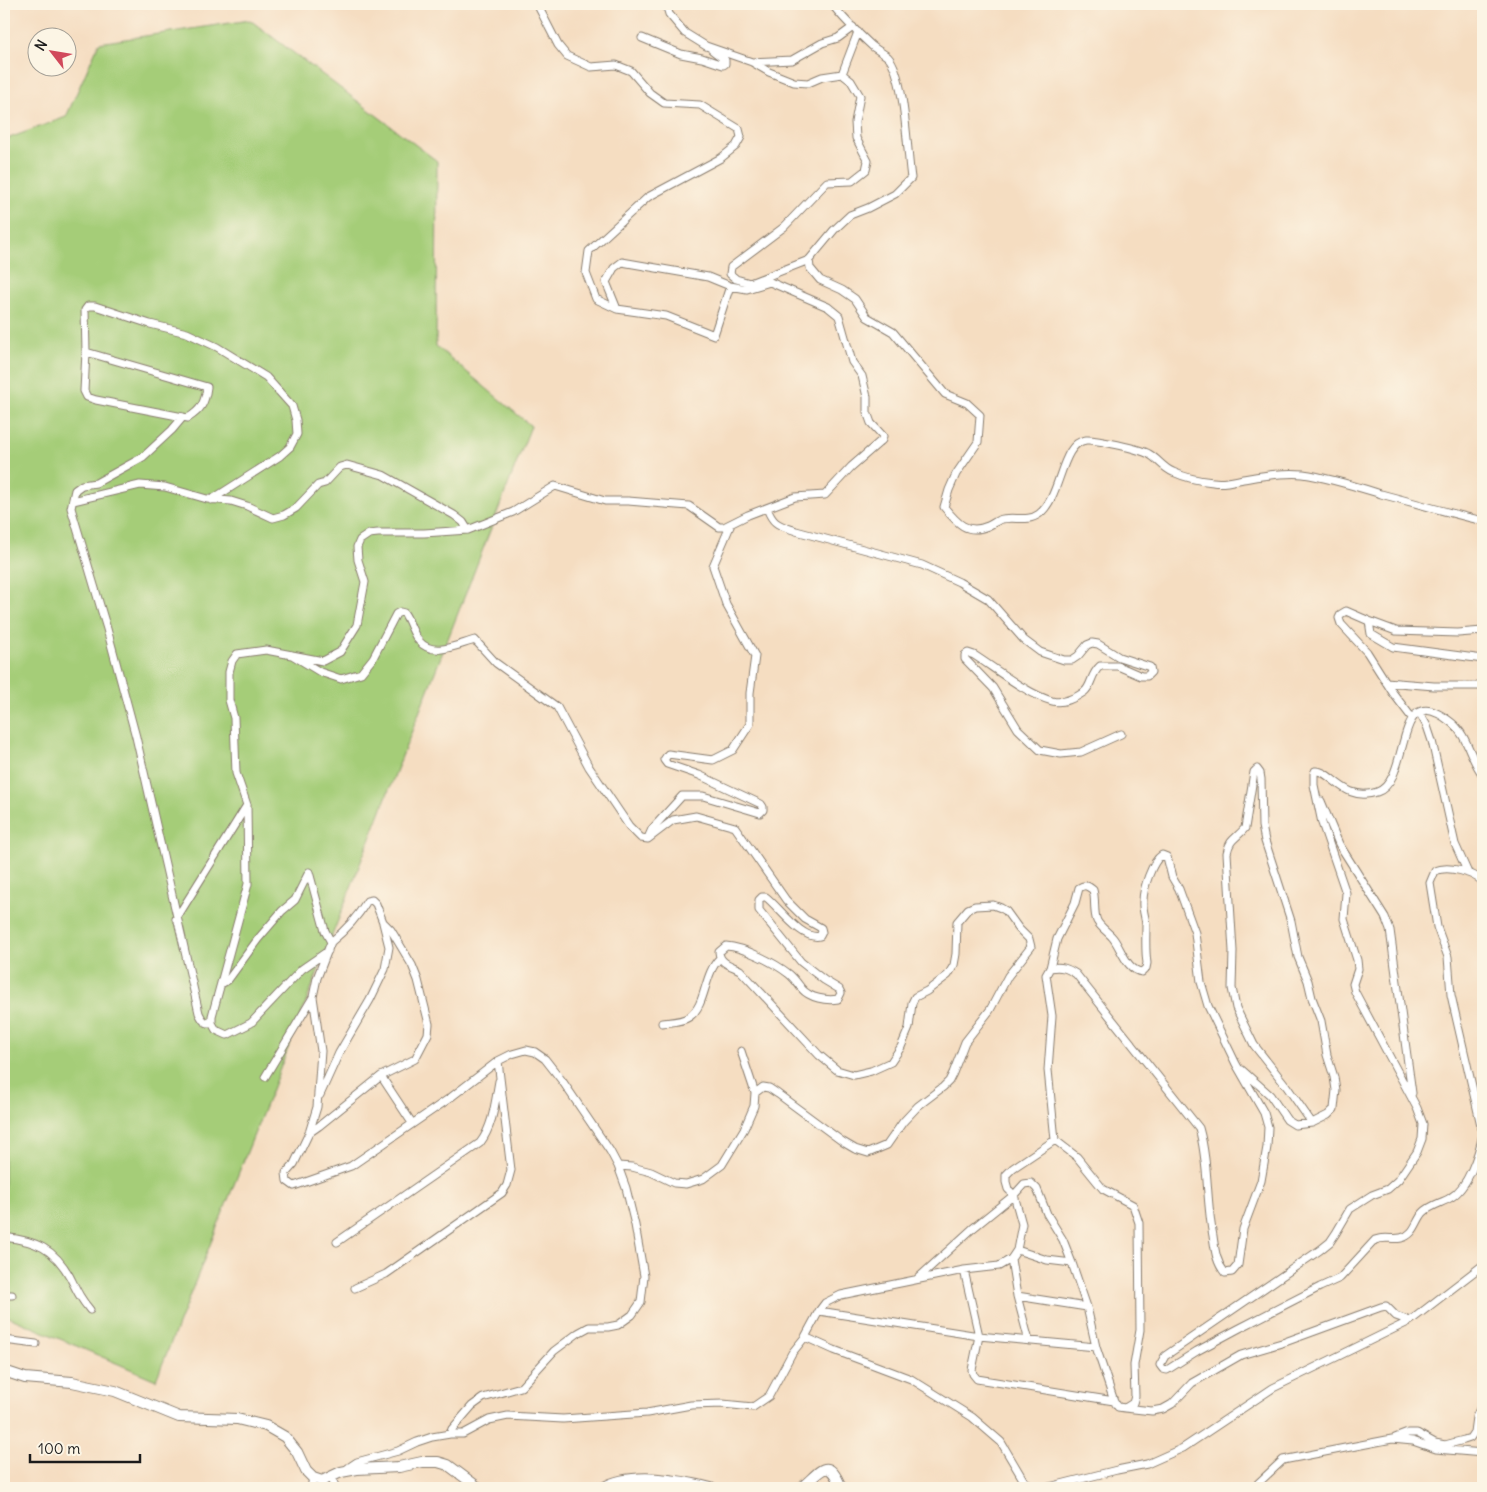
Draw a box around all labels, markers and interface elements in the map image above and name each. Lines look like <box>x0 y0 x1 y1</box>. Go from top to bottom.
north arrow <box>28 28 78 78</box>
text: N <box>31 37 51 54</box>
scale bar <box>30 1432 140 1464</box>
text: 100 m <box>38 1439 80 1458</box>

